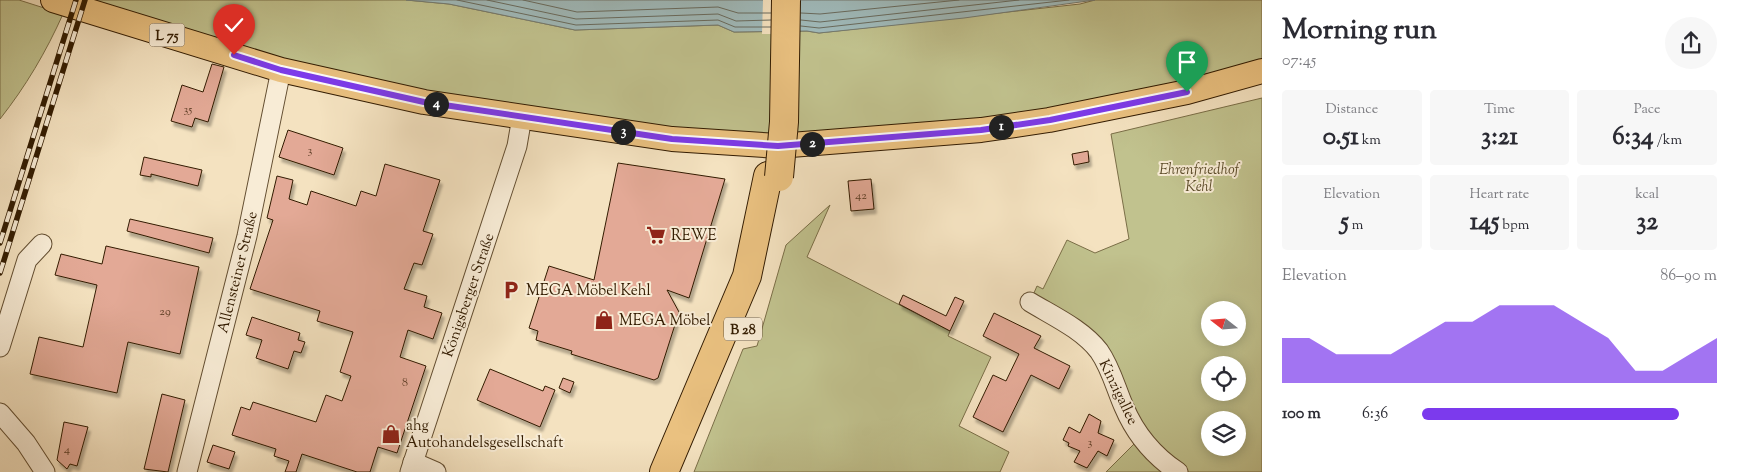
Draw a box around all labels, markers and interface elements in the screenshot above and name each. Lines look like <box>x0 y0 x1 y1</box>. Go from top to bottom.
pin <box>213 4 255 55</box>
icon: check <box>220 11 248 39</box>
text: Morning run <box>1282 11 1437 51</box>
button: share <box>1665 17 1717 69</box>
road number: L 75 <box>150 24 184 46</box>
pin <box>1166 41 1208 92</box>
icon: arrive <box>1173 48 1201 76</box>
text: 07:45 <box>1282 50 1316 73</box>
pin: 4 <box>424 92 448 116</box>
text: 4 <box>433 94 440 114</box>
text: Distance <box>1325 100 1378 120</box>
text: Time <box>1484 100 1515 120</box>
text: Pace <box>1634 100 1661 120</box>
house number: 35 <box>184 101 192 119</box>
pin: 1 <box>988 114 1014 140</box>
text: 1 <box>999 117 1004 137</box>
pin: 3 <box>610 120 636 144</box>
text: 0.51 <box>1323 120 1359 156</box>
text: 3:21 <box>1481 120 1518 156</box>
text: 6:34 <box>1612 120 1654 156</box>
text: 3 <box>621 122 626 142</box>
text: km <box>1359 131 1381 151</box>
text: /km <box>1654 131 1682 151</box>
pin: 2 <box>800 132 824 156</box>
text: 2 <box>809 134 816 154</box>
house number: 3 <box>308 142 313 160</box>
park label: Ehrenfriedhof Kehl <box>1159 160 1241 198</box>
text: Elevation <box>1323 185 1380 205</box>
text: Heart rate <box>1470 185 1529 205</box>
text: kcal <box>1635 185 1659 205</box>
house number: 42 <box>855 187 867 205</box>
text: 5 <box>1340 205 1349 241</box>
text: 145 <box>1470 205 1499 241</box>
text: 32 <box>1636 205 1658 241</box>
street label: Allensteiner Straße <box>213 209 264 335</box>
text: m <box>1349 216 1363 236</box>
text: bpm <box>1499 216 1529 236</box>
supermarket icon: REWE <box>645 224 667 246</box>
place label: REWE <box>671 226 717 247</box>
street label: Königsberger Straße <box>438 231 500 360</box>
text: Elevation <box>1282 265 1347 288</box>
text: 86–90 m <box>1660 265 1717 288</box>
parking icon: MEGA Möbel Kehl <box>500 279 522 301</box>
place label: MEGA Möbel Kehl <box>526 281 651 302</box>
north arrow <box>1201 301 1246 346</box>
map controls <box>1201 301 1246 456</box>
house number: 29 <box>159 303 171 321</box>
shop icon: MEGA Möbel <box>593 309 615 331</box>
place label: MEGA Möbel <box>619 311 710 332</box>
road number: B 28 <box>724 318 762 340</box>
street label: Kinzigallee <box>1093 356 1142 429</box>
button: locate <box>1201 356 1246 401</box>
house number: 8 <box>402 374 408 392</box>
text: 100 m <box>1282 403 1321 426</box>
text: 6:36 <box>1362 403 1388 426</box>
button: layers <box>1201 411 1246 456</box>
place label: ahg Autohandelsgesellschaft <box>406 416 563 454</box>
shop icon: ahg Autohandelsgesellschaft <box>380 423 402 445</box>
house number: 3 <box>1088 434 1093 452</box>
house number: 4 <box>64 441 70 459</box>

